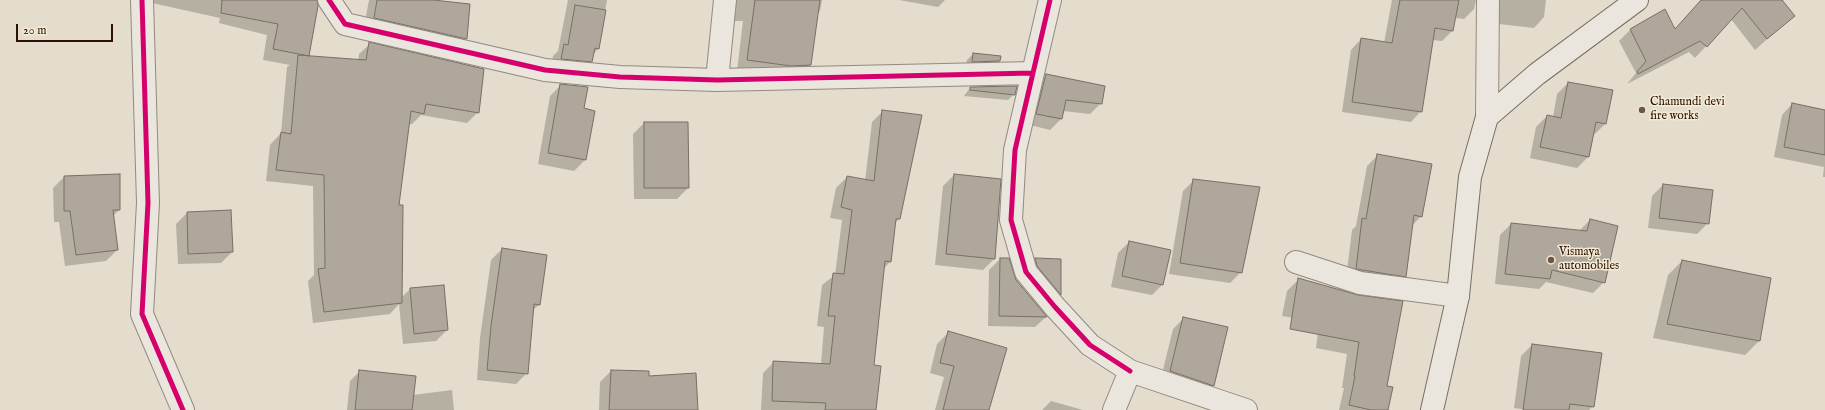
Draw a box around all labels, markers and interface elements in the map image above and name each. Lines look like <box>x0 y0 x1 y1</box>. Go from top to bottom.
scale bar <box>18 16 115 42</box>
text: 20 m <box>23 23 46 38</box>
place label: Chamundi devi fire works <box>1650 96 1725 124</box>
marker: Chamundi devi fire works <box>1637 105 1647 115</box>
place label: Vismaya automobiles <box>1559 246 1619 274</box>
marker: Vismaya automobiles <box>1546 255 1556 265</box>

